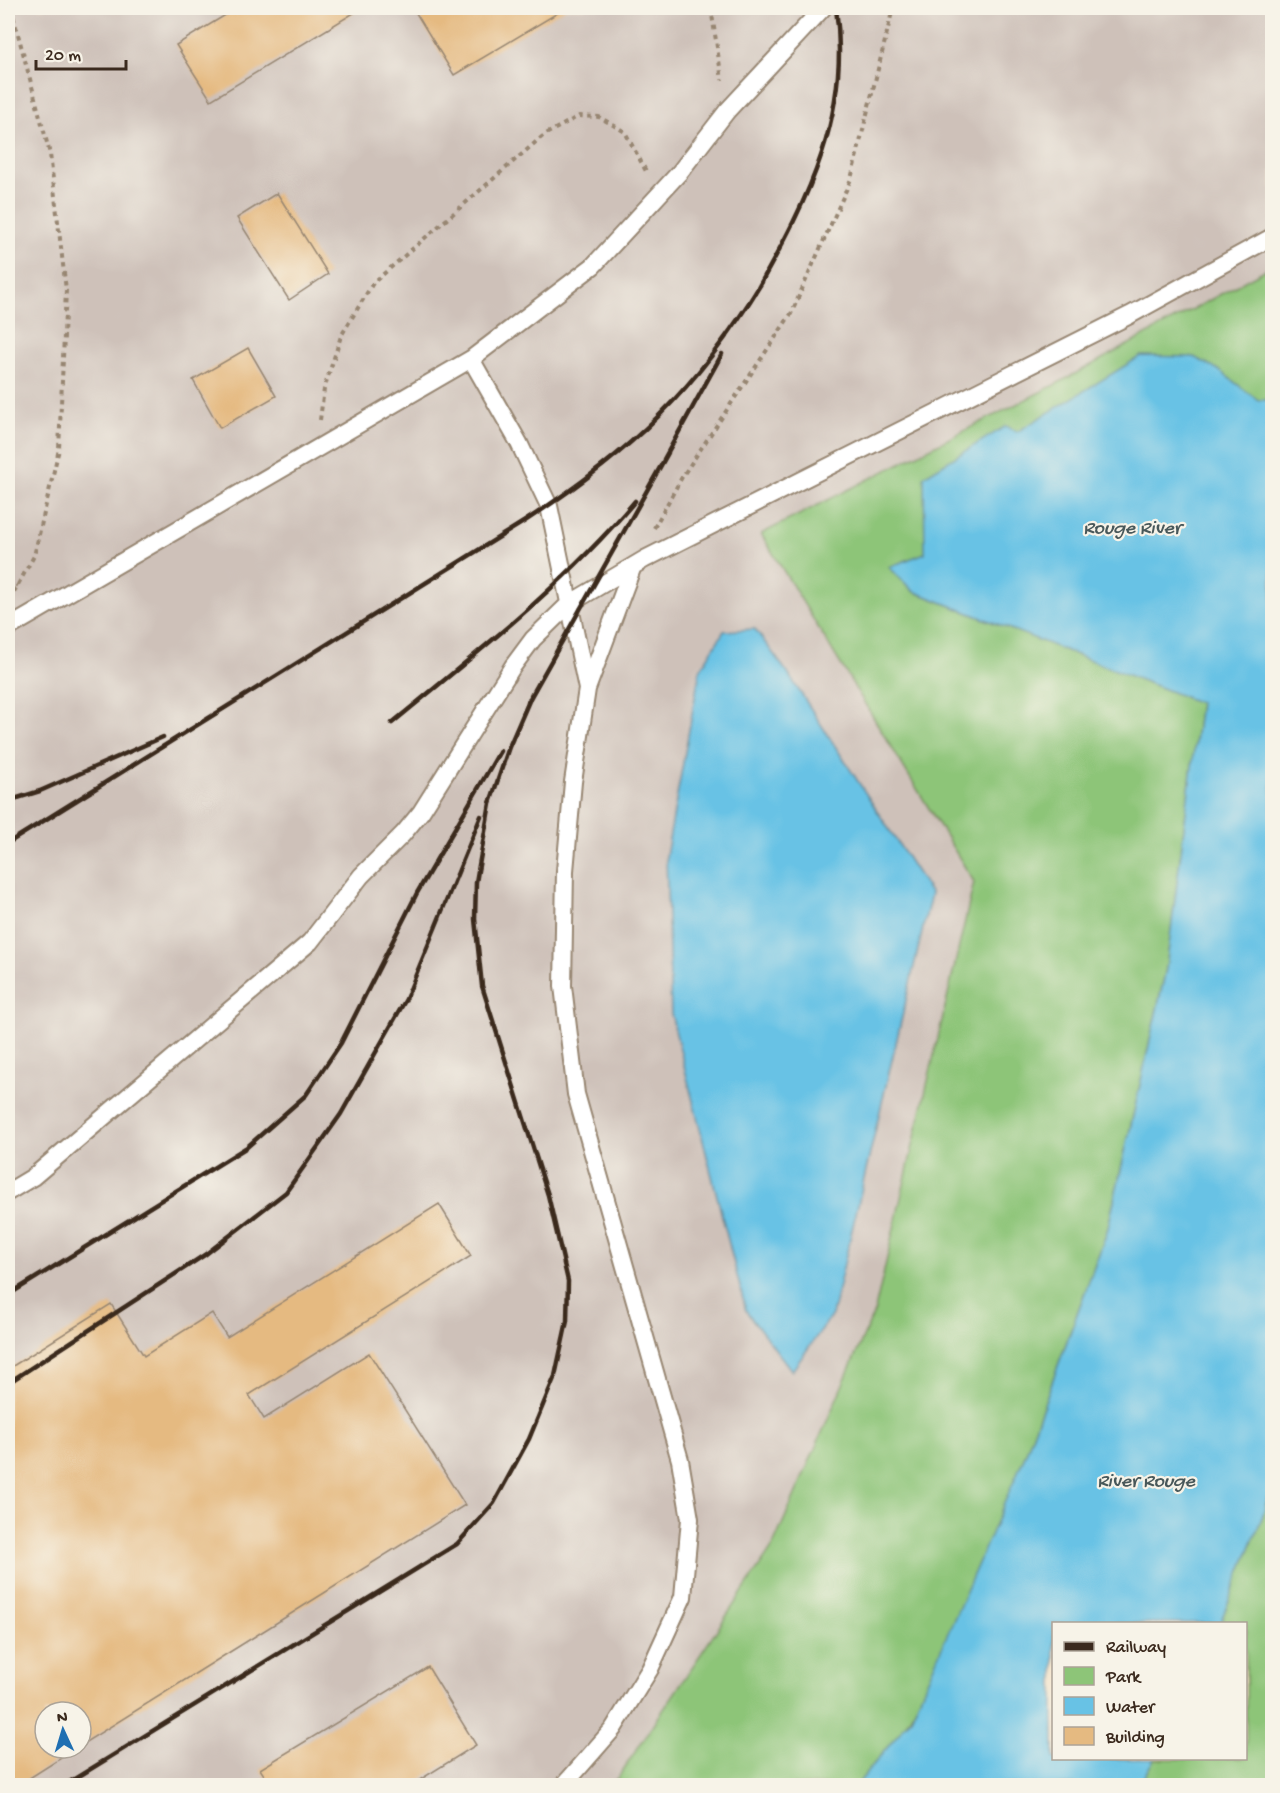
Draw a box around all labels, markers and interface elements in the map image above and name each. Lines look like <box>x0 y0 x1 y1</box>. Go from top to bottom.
scale bar <box>36 33 126 71</box>
text: 20 m <box>45 46 81 67</box>
water label: Rouge River <box>1083 518 1185 541</box>
water label: River Rouge <box>1097 1471 1196 1494</box>
legend <box>1052 1622 1247 1760</box>
text: Railway <box>1106 1638 1166 1659</box>
text: Park <box>1105 1668 1142 1689</box>
text: Water <box>1106 1698 1156 1719</box>
north arrow <box>33 1700 93 1760</box>
text: N <box>56 1709 69 1728</box>
text: Building <box>1105 1728 1165 1749</box>

